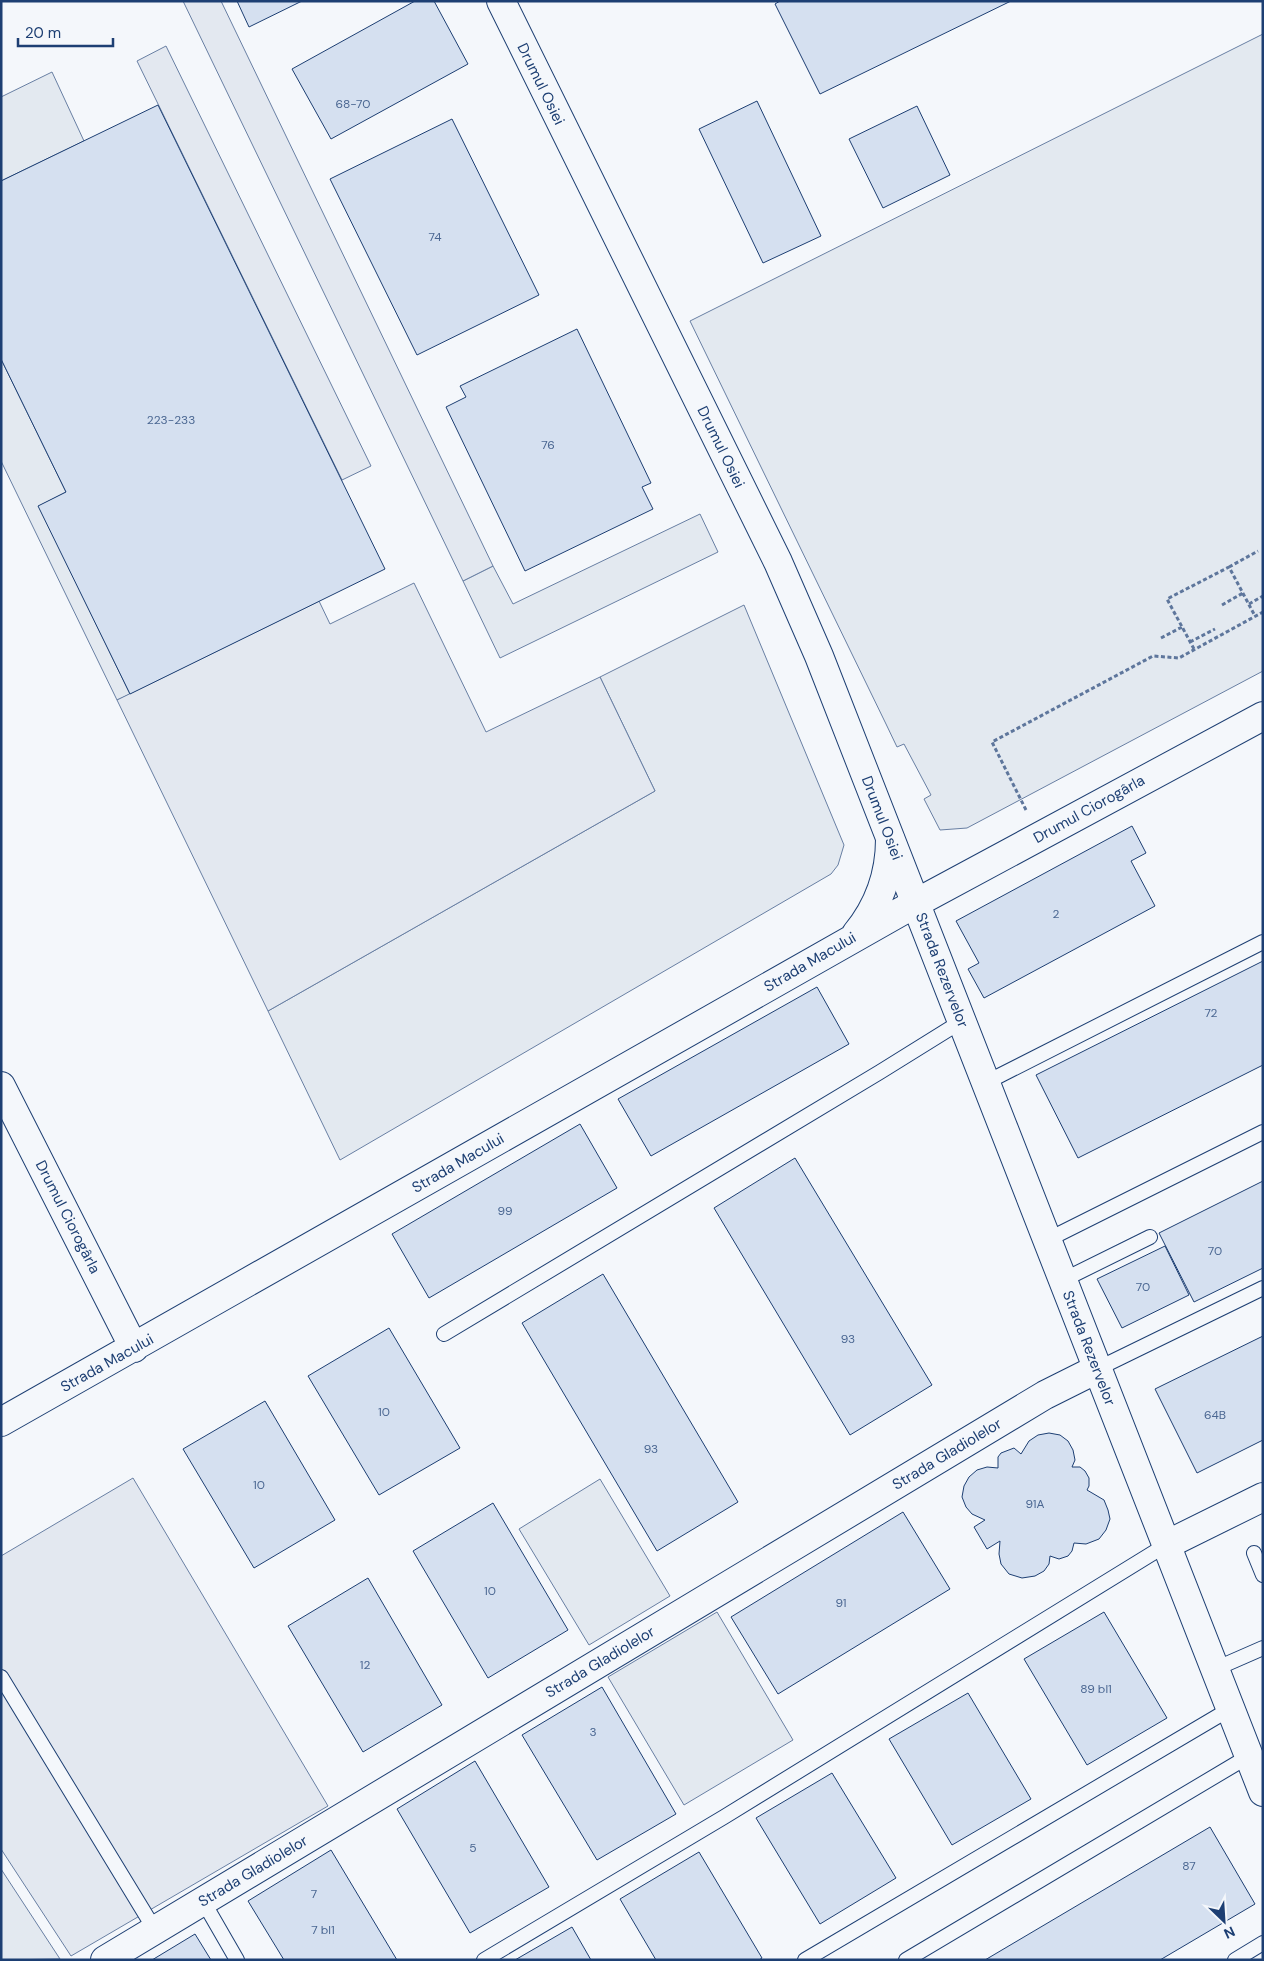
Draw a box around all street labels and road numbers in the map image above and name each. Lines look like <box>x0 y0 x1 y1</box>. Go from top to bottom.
street label: Drumul Osiei <box>513 40 569 128</box>
street label: Drumul Osiei <box>693 403 749 491</box>
street label: Drumul Ciorogârla <box>1030 770 1148 848</box>
street label: Drumul Osiei <box>857 773 907 863</box>
street label: Strada Rezervelor <box>911 910 973 1031</box>
street label: Strada Macului <box>760 928 860 996</box>
street label: Strada Macului <box>408 1129 508 1197</box>
street label: Drumul Ciorogârla <box>31 1157 105 1277</box>
street label: Strada Rezervelor <box>1058 1288 1120 1409</box>
street label: Strada Macului <box>57 1329 157 1397</box>
street label: Strada Gladiolelor <box>889 1413 1006 1495</box>
street label: Strada Gladiolelor <box>542 1621 659 1703</box>
street label: Strada Gladiolelor <box>195 1830 312 1912</box>

